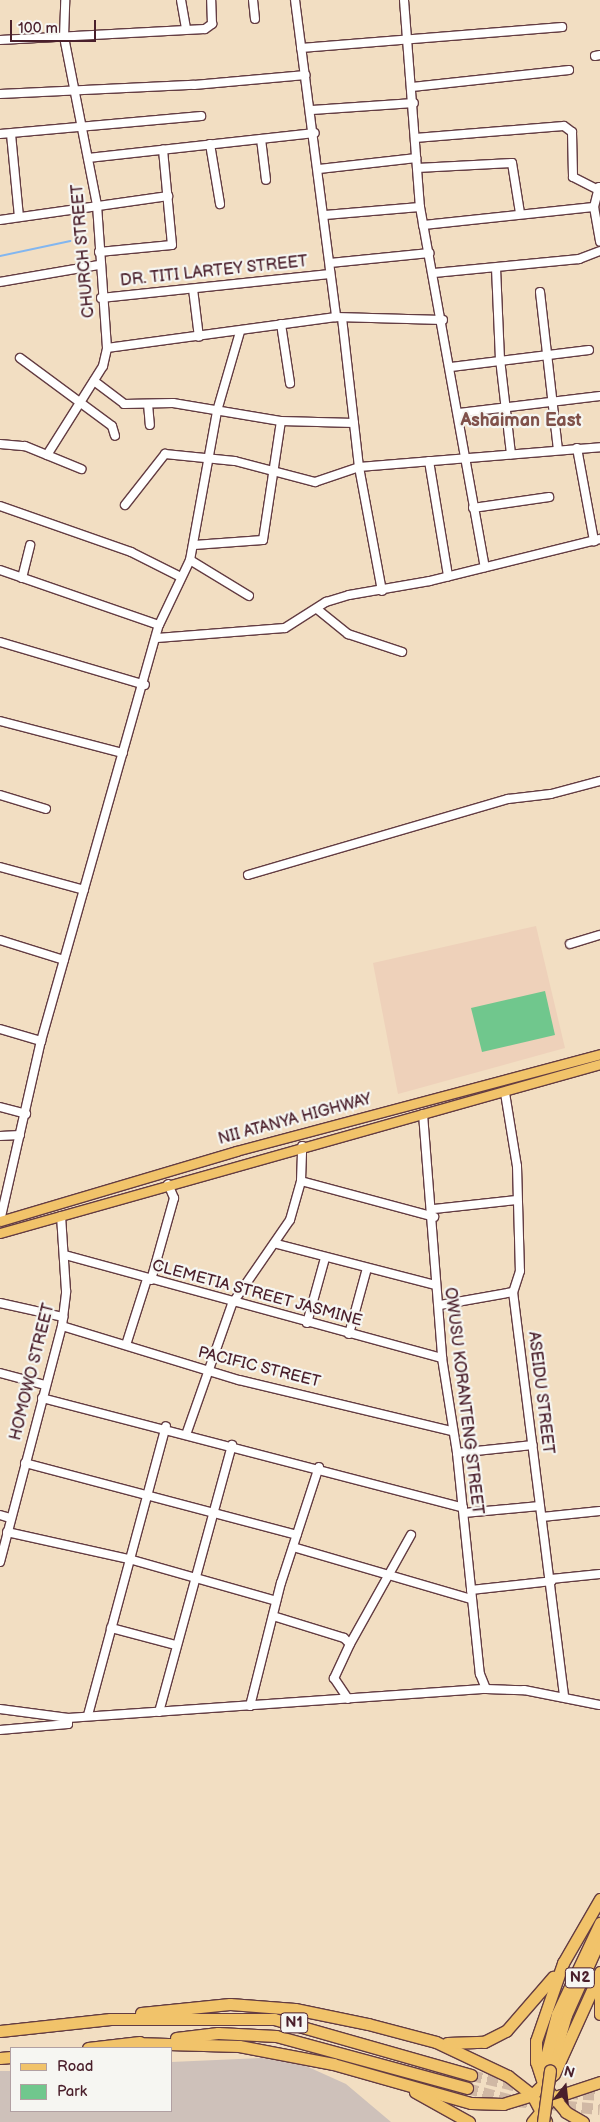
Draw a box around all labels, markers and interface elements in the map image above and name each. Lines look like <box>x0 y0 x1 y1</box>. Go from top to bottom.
scale bar <box>12 10 99 42</box>
text: 100 m <box>18 19 58 38</box>
street label: CHURCH STREET <box>69 183 99 319</box>
street label: DR. TITI LARTEY STREET <box>119 253 309 291</box>
district label: Ashaiman East <box>461 410 581 432</box>
street label: NII ATANYA HIGHWAY <box>216 1090 374 1150</box>
street label: CLEMETIA STREET JASMINE <box>149 1257 365 1331</box>
street label: OWUSU KORANTENG STREET <box>440 1286 486 1516</box>
street label: HOMOWO STREET <box>7 1301 59 1443</box>
street label: ASEIDU STREET <box>523 1330 557 1456</box>
street label: PACIFIC STREET <box>196 1343 322 1393</box>
road number: N2 <box>564 1966 596 1990</box>
road number: N1 <box>279 2010 309 2036</box>
legend <box>10 2047 172 2112</box>
text: Road <box>57 2057 93 2076</box>
north arrow <box>540 2062 590 2112</box>
text: N <box>562 2062 577 2082</box>
text: Park <box>57 2082 87 2101</box>

